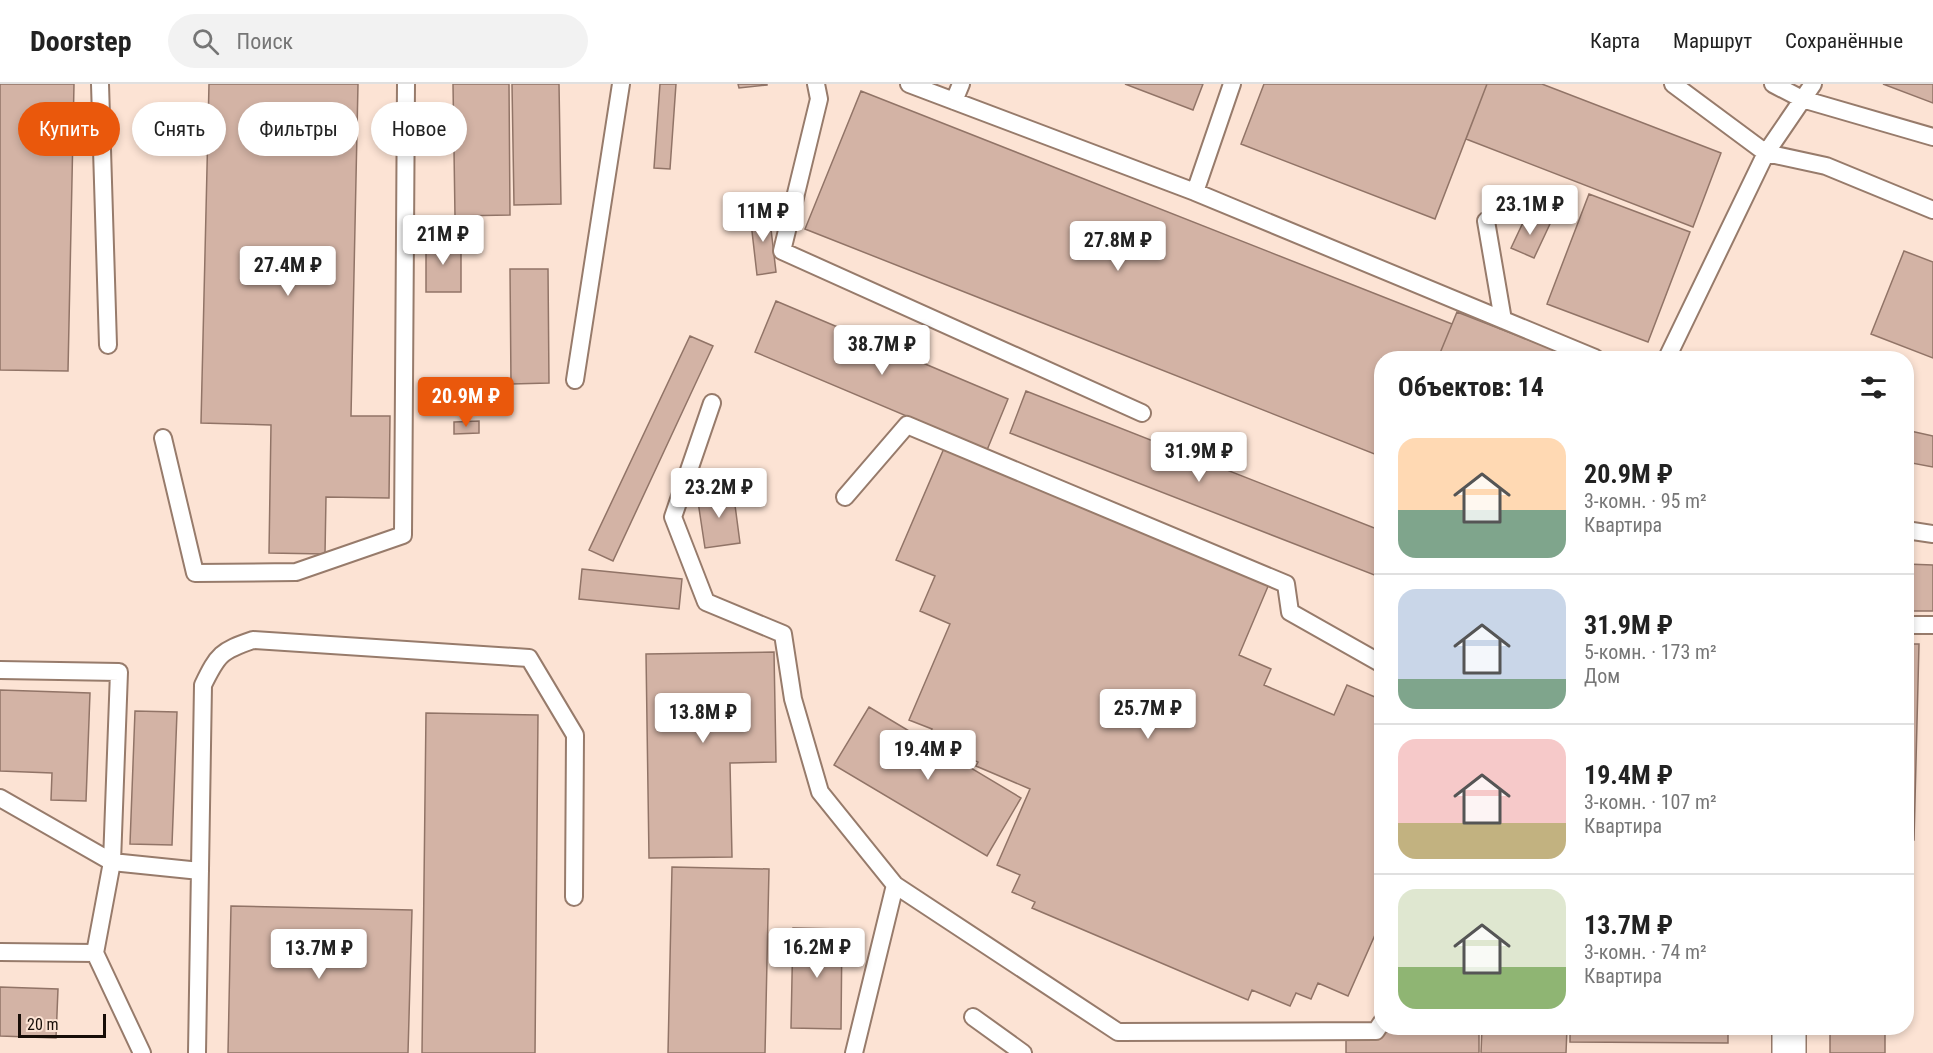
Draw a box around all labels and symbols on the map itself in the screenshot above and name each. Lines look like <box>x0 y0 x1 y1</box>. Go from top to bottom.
pin: 23.1M ₽ <box>1475 185 1585 236</box>
pin: 11M ₽ <box>721 192 805 243</box>
pin: 21M ₽ <box>401 215 485 266</box>
pin: 27.8M ₽ <box>1063 221 1173 272</box>
pin: 27.4M ₽ <box>233 246 343 297</box>
pin: 38.7M ₽ <box>827 325 937 376</box>
pin: 20.9M ₽ <box>411 377 521 428</box>
pin: 31.9M ₽ <box>1144 432 1254 483</box>
pin: 23.2M ₽ <box>664 468 774 519</box>
pin: 25.7M ₽ <box>1093 689 1203 740</box>
pin: 13.8M ₽ <box>648 693 758 744</box>
pin: 19.4M ₽ <box>873 730 983 781</box>
pin: 16.2M ₽ <box>762 928 872 979</box>
pin: 13.7M ₽ <box>264 929 374 980</box>
scale bar <box>18 1011 106 1038</box>

